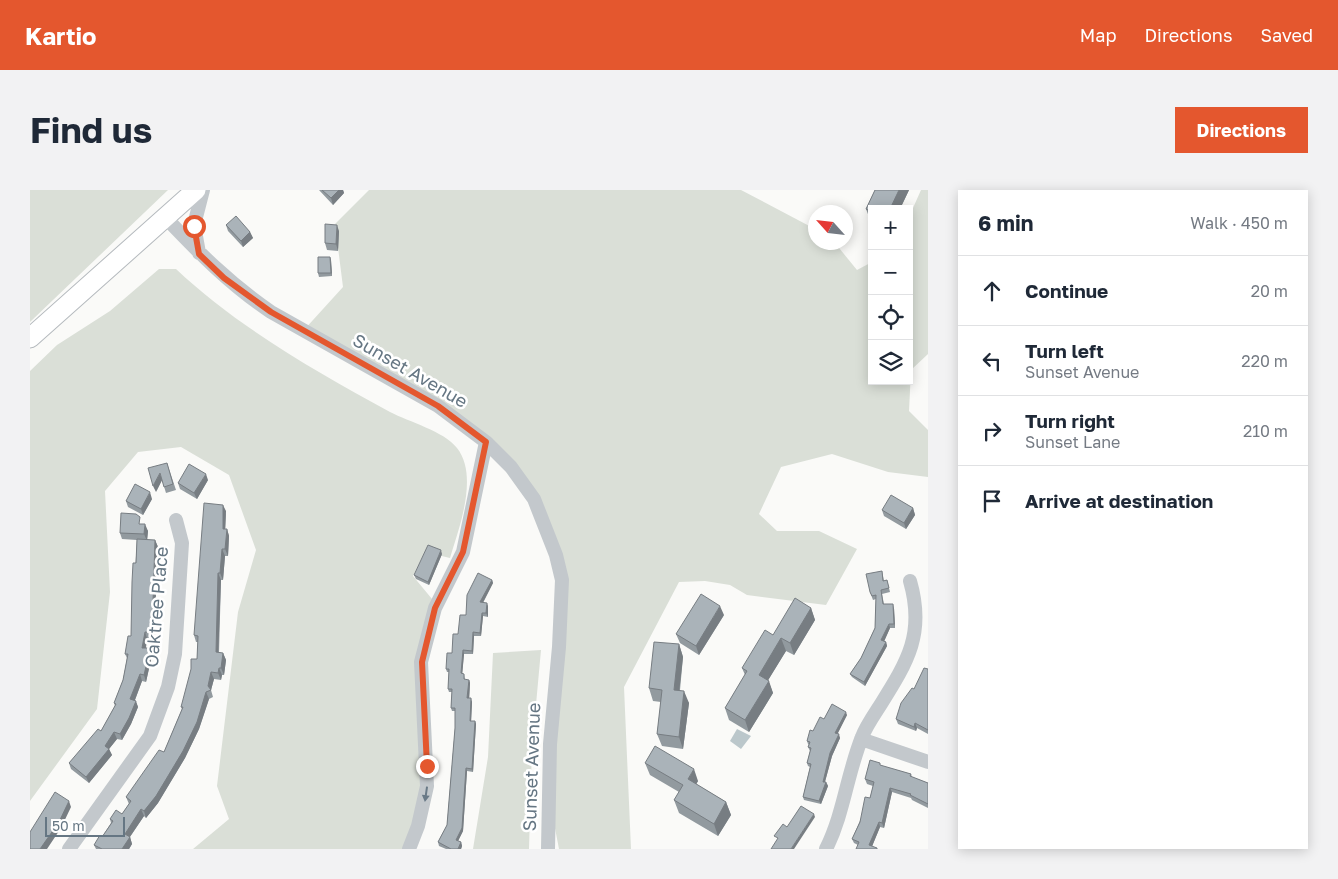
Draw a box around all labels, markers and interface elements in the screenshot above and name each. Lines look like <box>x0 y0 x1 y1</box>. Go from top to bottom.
text: Kartio <box>25 21 97 50</box>
text: Map <box>1080 24 1116 46</box>
text: Directions <box>1144 24 1232 46</box>
text: Saved <box>1260 24 1313 46</box>
button: Directions <box>1175 107 1308 153</box>
text: Find us <box>30 109 152 151</box>
north arrow <box>808 205 853 250</box>
map controls <box>868 205 913 385</box>
button: + <box>868 205 913 250</box>
text: 6 min <box>978 210 1033 236</box>
text: Walk · 450 m <box>1190 213 1288 233</box>
route start <box>183 215 206 238</box>
button: − <box>868 250 913 295</box>
icon: ahead <box>978 277 1006 305</box>
text: Continue <box>1025 279 1108 302</box>
text: 20 m <box>1251 281 1288 301</box>
button: locate <box>868 295 913 340</box>
street label: Sunset Avenue <box>349 328 472 412</box>
text: Turn left <box>1025 339 1104 362</box>
button: layers <box>868 340 913 385</box>
icon: left <box>978 347 1006 375</box>
text: 220 m <box>1241 351 1288 371</box>
text: Sunset Avenue <box>1025 362 1139 382</box>
text: Turn right <box>1025 409 1115 432</box>
icon: right <box>978 417 1006 445</box>
text: 210 m <box>1243 421 1288 441</box>
text: Sunset Lane <box>1025 432 1120 452</box>
icon: arrive <box>978 487 1006 515</box>
text: Arrive at destination <box>1025 489 1213 512</box>
street label: Oaktree Place <box>140 545 172 668</box>
street label: Sunset Avenue <box>518 702 544 832</box>
route end <box>416 755 439 778</box>
one-way arrow <box>421 787 429 803</box>
scale bar <box>45 814 125 837</box>
text: 50 m <box>52 817 85 834</box>

